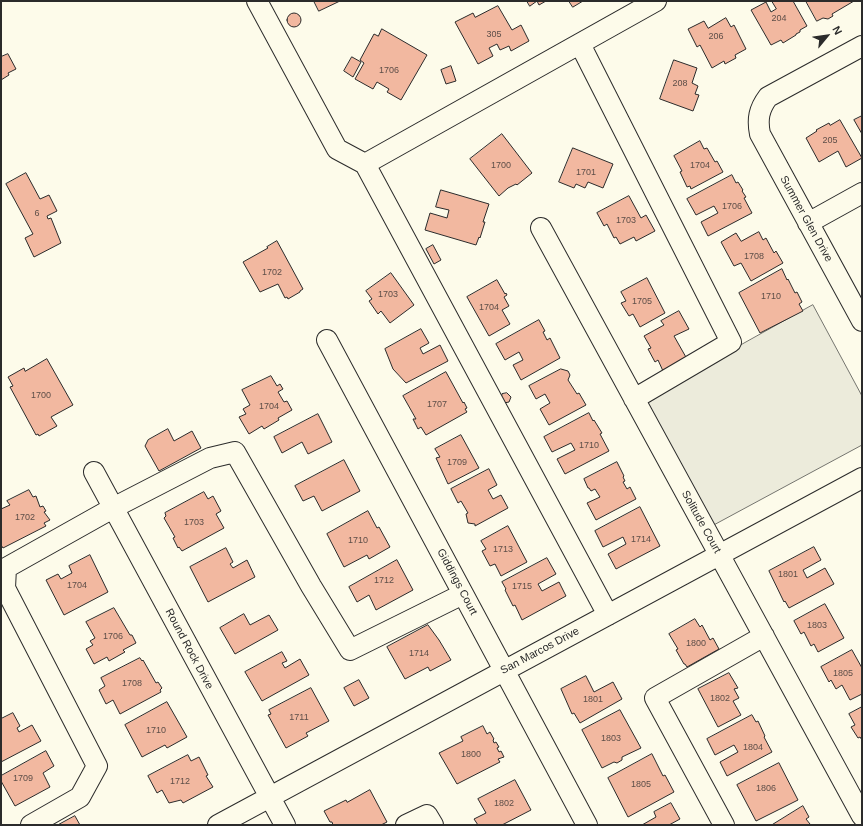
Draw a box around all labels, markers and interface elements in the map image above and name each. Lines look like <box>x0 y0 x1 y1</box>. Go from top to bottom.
house number: 204 <box>771 14 787 24</box>
north arrow <box>807 16 847 56</box>
text: N <box>830 24 845 37</box>
house number: 305 <box>486 30 502 40</box>
house number: 206 <box>708 32 724 42</box>
house number: 1706 <box>379 66 399 76</box>
house number: 208 <box>672 79 688 89</box>
house number: 205 <box>822 136 838 146</box>
house number: 1700 <box>491 161 511 171</box>
house number: 1704 <box>690 161 710 171</box>
house number: 1701 <box>576 168 596 178</box>
street label: Summer Glen Drive <box>777 174 835 264</box>
house number: 1706 <box>722 202 742 212</box>
house number: 6 <box>34 209 40 219</box>
house number: 1703 <box>616 216 636 226</box>
house number: 1708 <box>744 252 764 262</box>
house number: 1702 <box>262 268 282 278</box>
house number: 1703 <box>378 290 398 300</box>
house number: 1710 <box>761 292 781 302</box>
house number: 1705 <box>632 297 652 307</box>
house number: 1704 <box>479 303 499 313</box>
house number: 1700 <box>31 391 51 401</box>
house number: 1707 <box>427 400 447 410</box>
house number: 1704 <box>259 402 279 412</box>
house number: 1710 <box>579 441 599 451</box>
house number: 1709 <box>447 458 467 468</box>
street label: Solitude Court <box>678 488 724 556</box>
house number: 1702 <box>15 513 35 523</box>
house number: 1703 <box>184 518 204 528</box>
house number: 1714 <box>631 535 651 545</box>
house number: 1710 <box>348 536 368 546</box>
house number: 1713 <box>493 545 513 555</box>
street label: Giddings Court <box>434 547 480 617</box>
house number: 1801 <box>778 570 798 580</box>
house number: 1712 <box>374 576 394 586</box>
house number: 1704 <box>67 581 87 591</box>
house number: 1715 <box>512 582 532 592</box>
street label: Round Rock Drive <box>162 606 216 692</box>
house number: 1803 <box>807 621 827 631</box>
street label: San Marcos Drive <box>498 625 582 677</box>
house number: 1706 <box>103 632 123 642</box>
house number: 1800 <box>686 639 706 649</box>
house number: 1714 <box>409 649 429 659</box>
house number: 1805 <box>833 669 853 679</box>
house number: 1708 <box>122 679 142 689</box>
house number: 1802 <box>710 694 730 704</box>
house number: 1801 <box>583 695 603 705</box>
house number: 1711 <box>289 713 309 723</box>
house number: 1710 <box>146 726 166 736</box>
house number: 1803 <box>601 734 621 744</box>
house number: 1804 <box>743 743 763 753</box>
house number: 1800 <box>461 750 481 760</box>
house number: 1709 <box>13 774 33 784</box>
house number: 1712 <box>170 777 190 787</box>
house number: 1805 <box>631 780 651 790</box>
house number: 1806 <box>756 784 776 794</box>
house number: 1802 <box>494 799 514 809</box>

